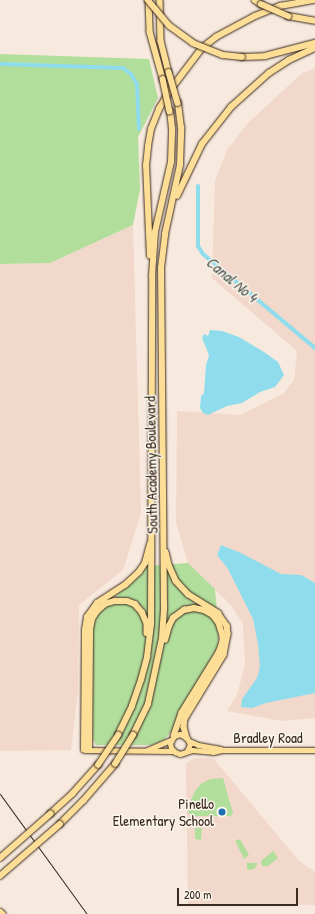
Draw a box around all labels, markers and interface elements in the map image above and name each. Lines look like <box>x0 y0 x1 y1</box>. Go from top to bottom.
water label: Canal No 4 <box>202 252 262 306</box>
street label: South Academy Boulevard <box>141 396 161 534</box>
street label: Bradley Road <box>233 729 303 747</box>
place label: Pinello Elementary School <box>113 794 214 829</box>
marker: Pinello Elementary School <box>217 807 227 817</box>
scale bar <box>179 880 300 906</box>
text: 200 m <box>184 886 211 903</box>

